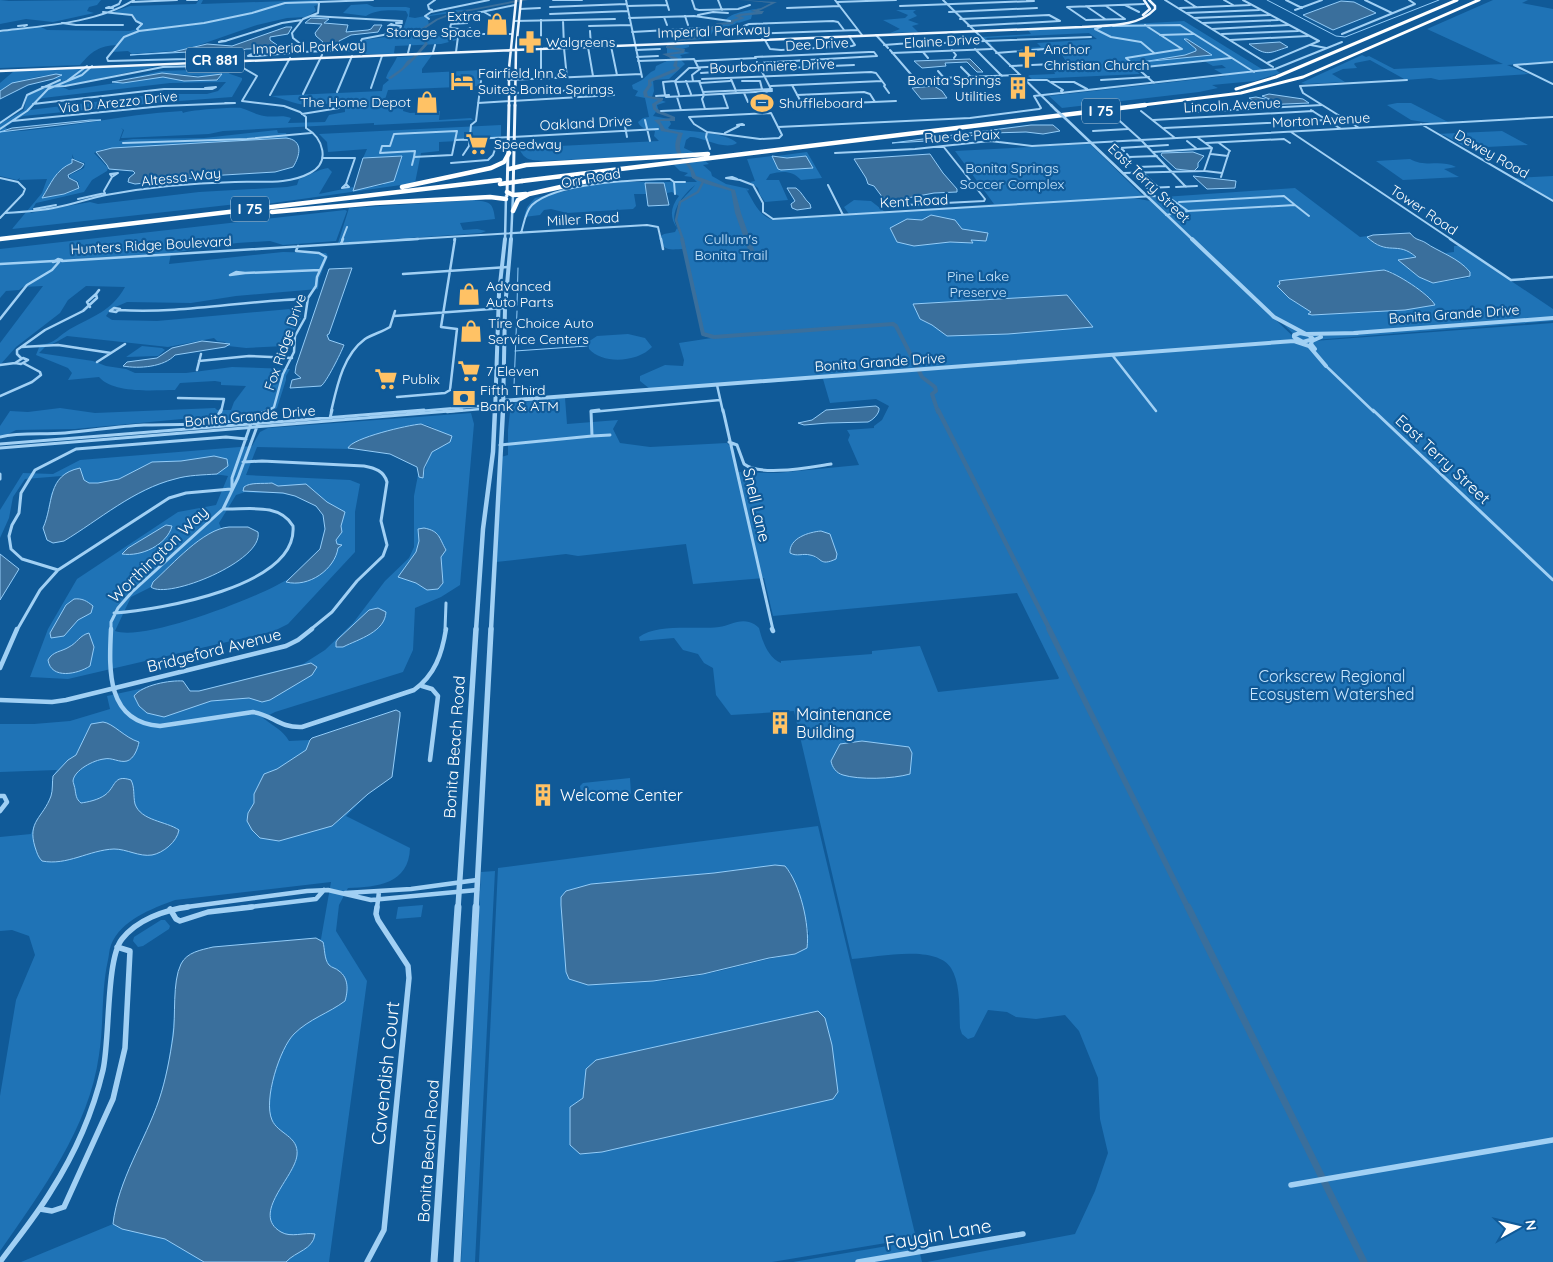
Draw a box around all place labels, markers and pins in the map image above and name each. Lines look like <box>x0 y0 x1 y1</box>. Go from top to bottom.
place label: Extra Storage Space <box>386 7 481 41</box>
shop icon: Extra Storage Space <box>484 11 510 37</box>
pharmacy icon: Walgreens <box>517 29 543 55</box>
place label: Walgreens <box>546 33 615 51</box>
place label: Anchor Christian Church <box>1044 40 1150 74</box>
church icon: Anchor Christian Church <box>1014 44 1040 70</box>
place label: Fairfield Inn & Suites Bonita Springs <box>478 64 614 98</box>
hotel icon: Fairfield Inn & Suites Bonita Springs <box>449 68 475 94</box>
place label: Bonita Springs Utilities <box>907 71 1001 105</box>
building icon: Bonita Springs Utilities <box>1005 75 1031 101</box>
shop icon: The Home Depot <box>414 89 440 115</box>
sports icon: Shuffleboard <box>749 90 775 116</box>
place label: The Home Depot <box>300 93 411 111</box>
place label: Shuffleboard <box>779 94 863 112</box>
supermarket icon: Speedway <box>464 131 490 157</box>
place label: Speedway <box>494 135 562 153</box>
place label: Advanced Auto Parts <box>486 277 554 311</box>
shop icon: Advanced Auto Parts <box>456 281 482 307</box>
place label: Tire Choice Auto Service Centers <box>488 314 594 348</box>
shop icon: Tire Choice Auto Service Centers <box>458 318 484 344</box>
supermarket icon: 7 Eleven <box>456 358 482 384</box>
place label: 7 Eleven <box>486 362 539 380</box>
supermarket icon: Publix <box>373 366 399 392</box>
place label: Publix <box>402 370 440 388</box>
place label: Fifth Third Bank & ATM <box>480 381 559 415</box>
bank icon: Fifth Third Bank & ATM <box>451 385 477 411</box>
place label: Maintenance Building <box>796 704 892 742</box>
building icon: Maintenance Building <box>767 710 793 736</box>
building icon: Welcome Center <box>530 782 556 808</box>
place label: Welcome Center <box>560 785 683 805</box>

